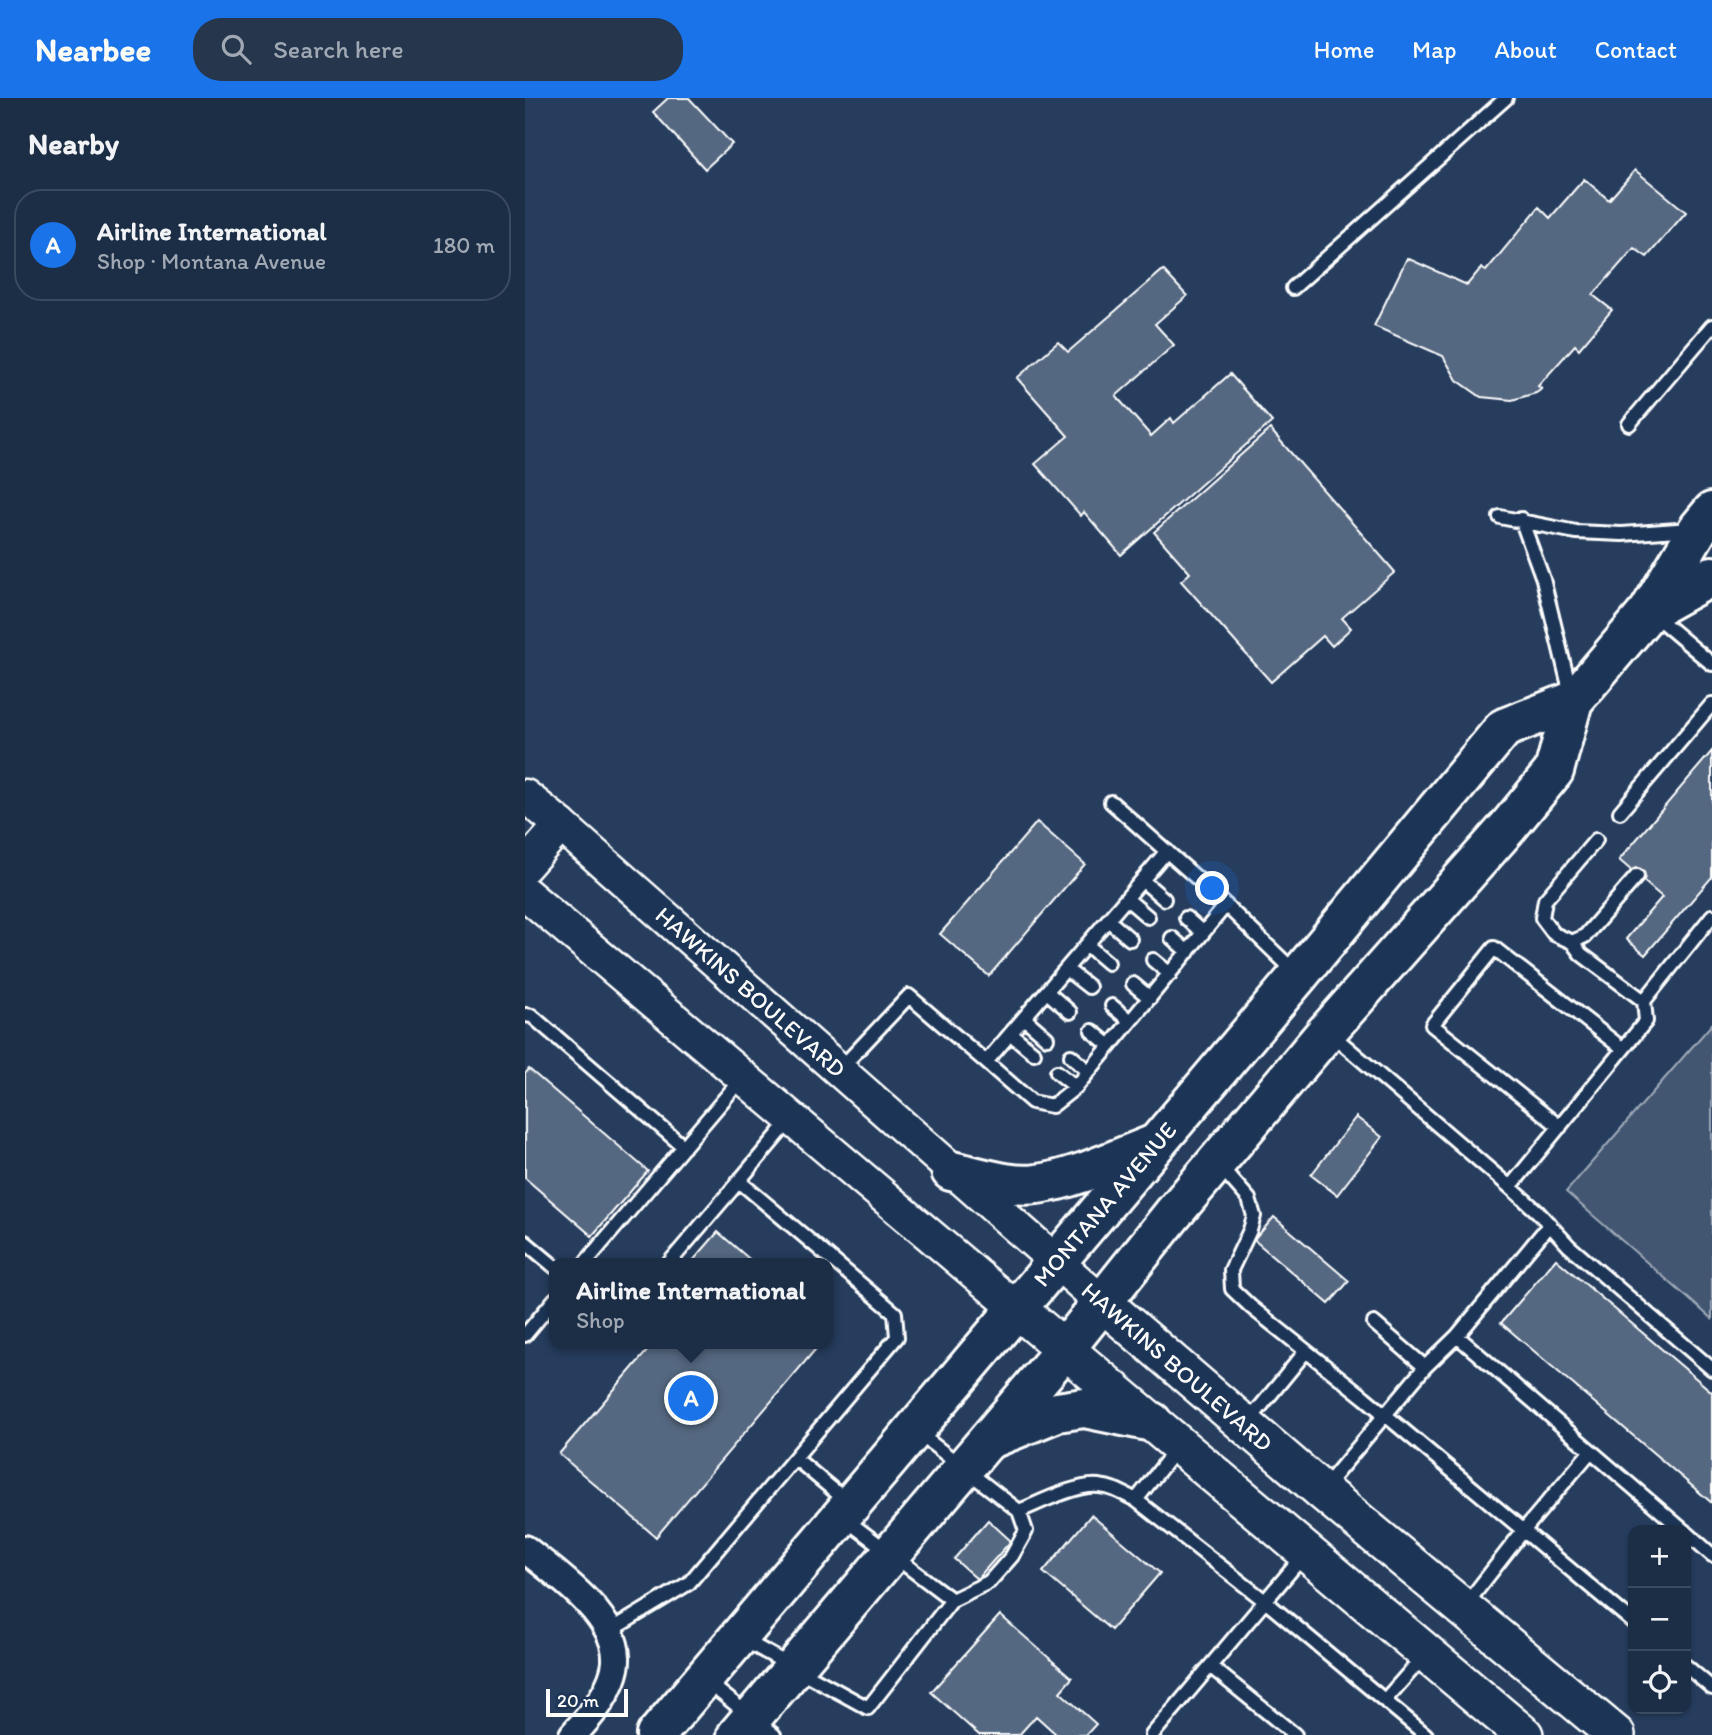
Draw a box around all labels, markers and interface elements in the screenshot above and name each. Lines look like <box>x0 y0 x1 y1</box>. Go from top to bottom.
search box <box>193 18 683 81</box>
text: Nearbee <box>35 30 151 69</box>
icon: search <box>217 30 255 68</box>
text: Search here <box>273 33 404 65</box>
text: Home <box>1314 35 1374 64</box>
text: Map <box>1412 35 1456 64</box>
text: About <box>1494 35 1557 64</box>
text: Contact <box>1595 35 1677 64</box>
text: Nearby <box>28 125 119 162</box>
text: Airline International <box>97 215 327 247</box>
text: A <box>46 231 60 259</box>
text: 180 m <box>433 231 495 259</box>
text: Shop · Montana Avenue <box>97 247 326 275</box>
your location <box>1195 871 1229 905</box>
street label: HAWKINS BOULEVARD <box>650 900 852 1083</box>
street label: MONTANA AVENUE <box>1027 1116 1182 1292</box>
popup <box>549 1258 833 1349</box>
text: Airline International <box>576 1274 806 1306</box>
street label: HAWKINS BOULEVARD <box>1076 1276 1279 1458</box>
text: Shop <box>576 1306 625 1334</box>
pin: A <box>668 1372 714 1424</box>
map controls <box>1628 1525 1691 1714</box>
button: + <box>1628 1525 1691 1588</box>
button: − <box>1628 1588 1691 1651</box>
button: locate <box>1628 1651 1691 1714</box>
scale bar <box>546 1686 628 1718</box>
text: 20 m <box>557 1689 599 1712</box>

